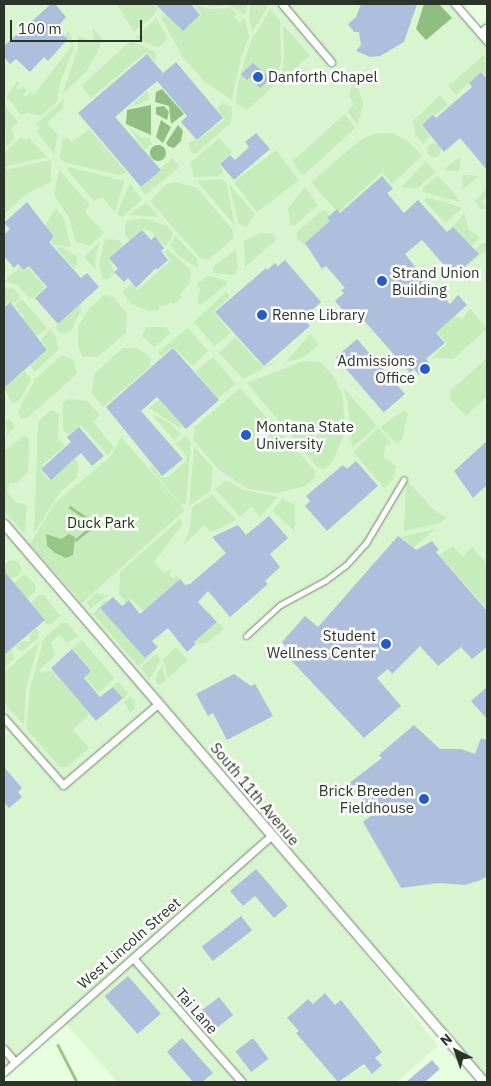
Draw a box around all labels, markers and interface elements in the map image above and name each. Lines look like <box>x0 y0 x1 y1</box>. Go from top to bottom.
scale bar <box>12 10 145 42</box>
text: 100 m <box>18 19 62 38</box>
place label: Danforth Chapel <box>268 68 378 86</box>
marker: Danforth Chapel <box>252 71 264 83</box>
place label: Strand Union Building <box>392 263 480 298</box>
marker: Strand Union Building <box>376 275 388 287</box>
place label: Renne Library <box>272 306 365 324</box>
marker: Renne Library <box>256 309 268 321</box>
place label: Admissions Office <box>337 351 415 386</box>
marker: Admissions Office <box>419 363 431 375</box>
place label: Montana State University <box>256 417 354 452</box>
marker: Montana State University <box>240 429 252 441</box>
park label: Duck Park <box>67 514 135 532</box>
place label: Student Wellness Center <box>267 626 376 661</box>
marker: Student Wellness Center <box>380 638 392 650</box>
street label: South 11th Avenue <box>207 739 303 849</box>
place label: Brick Breeden Fieldhouse <box>319 781 414 816</box>
marker: Brick Breeden Fieldhouse <box>418 793 430 805</box>
street label: West Lincoln Street <box>74 893 184 993</box>
street label: Tai Lane <box>172 984 222 1038</box>
north arrow <box>431 1026 481 1076</box>
text: N <box>436 1030 456 1050</box>

